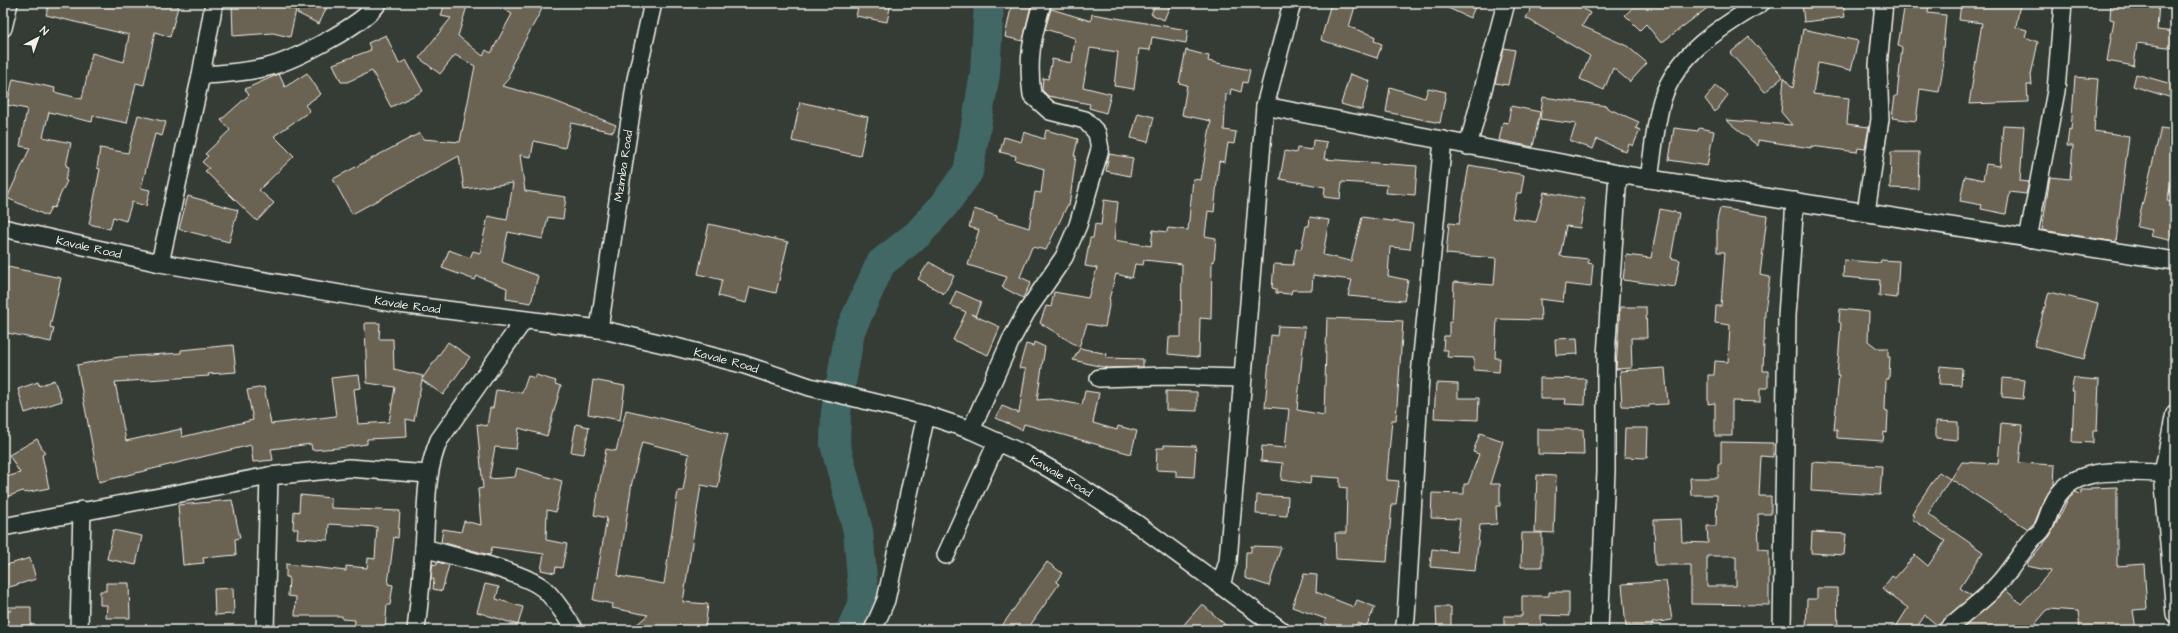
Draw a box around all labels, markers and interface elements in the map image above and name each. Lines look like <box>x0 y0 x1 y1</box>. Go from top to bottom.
north arrow <box>18 18 58 58</box>
text: N <box>37 23 52 39</box>
street label: Mzimba Road <box>610 129 637 203</box>
street label: Kavale Road <box>54 232 123 263</box>
street label: Kavale Road <box>373 292 442 318</box>
street label: Kavale Road <box>692 344 761 378</box>
street label: Kawale Road <box>1027 451 1095 502</box>

